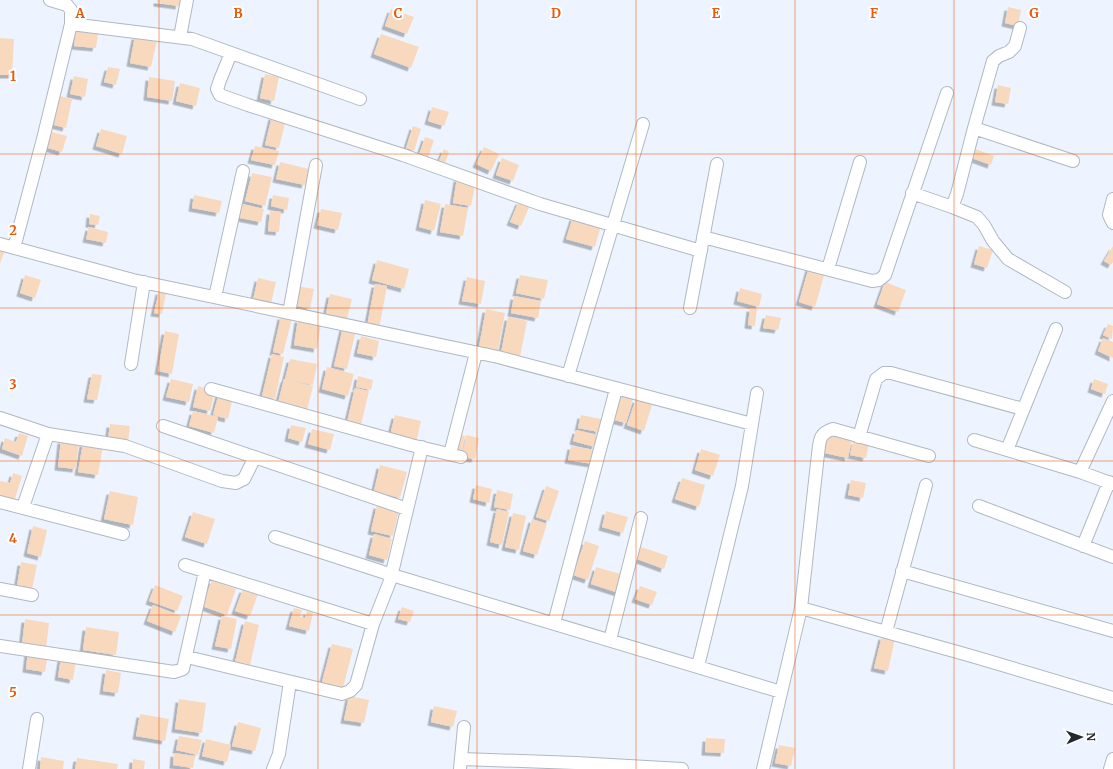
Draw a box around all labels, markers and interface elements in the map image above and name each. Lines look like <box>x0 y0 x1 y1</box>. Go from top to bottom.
text: A <box>74 5 85 22</box>
text: B <box>233 5 243 22</box>
text: C <box>394 5 403 22</box>
text: D <box>551 5 561 22</box>
text: E <box>712 5 721 22</box>
text: F <box>870 5 878 22</box>
text: G <box>1029 5 1039 22</box>
text: 1 <box>10 68 16 85</box>
text: 2 <box>9 222 17 239</box>
text: 3 <box>9 376 17 393</box>
text: 4 <box>9 530 18 547</box>
text: 5 <box>9 684 17 701</box>
north arrow <box>1061 717 1101 757</box>
text: N <box>1084 732 1098 742</box>

